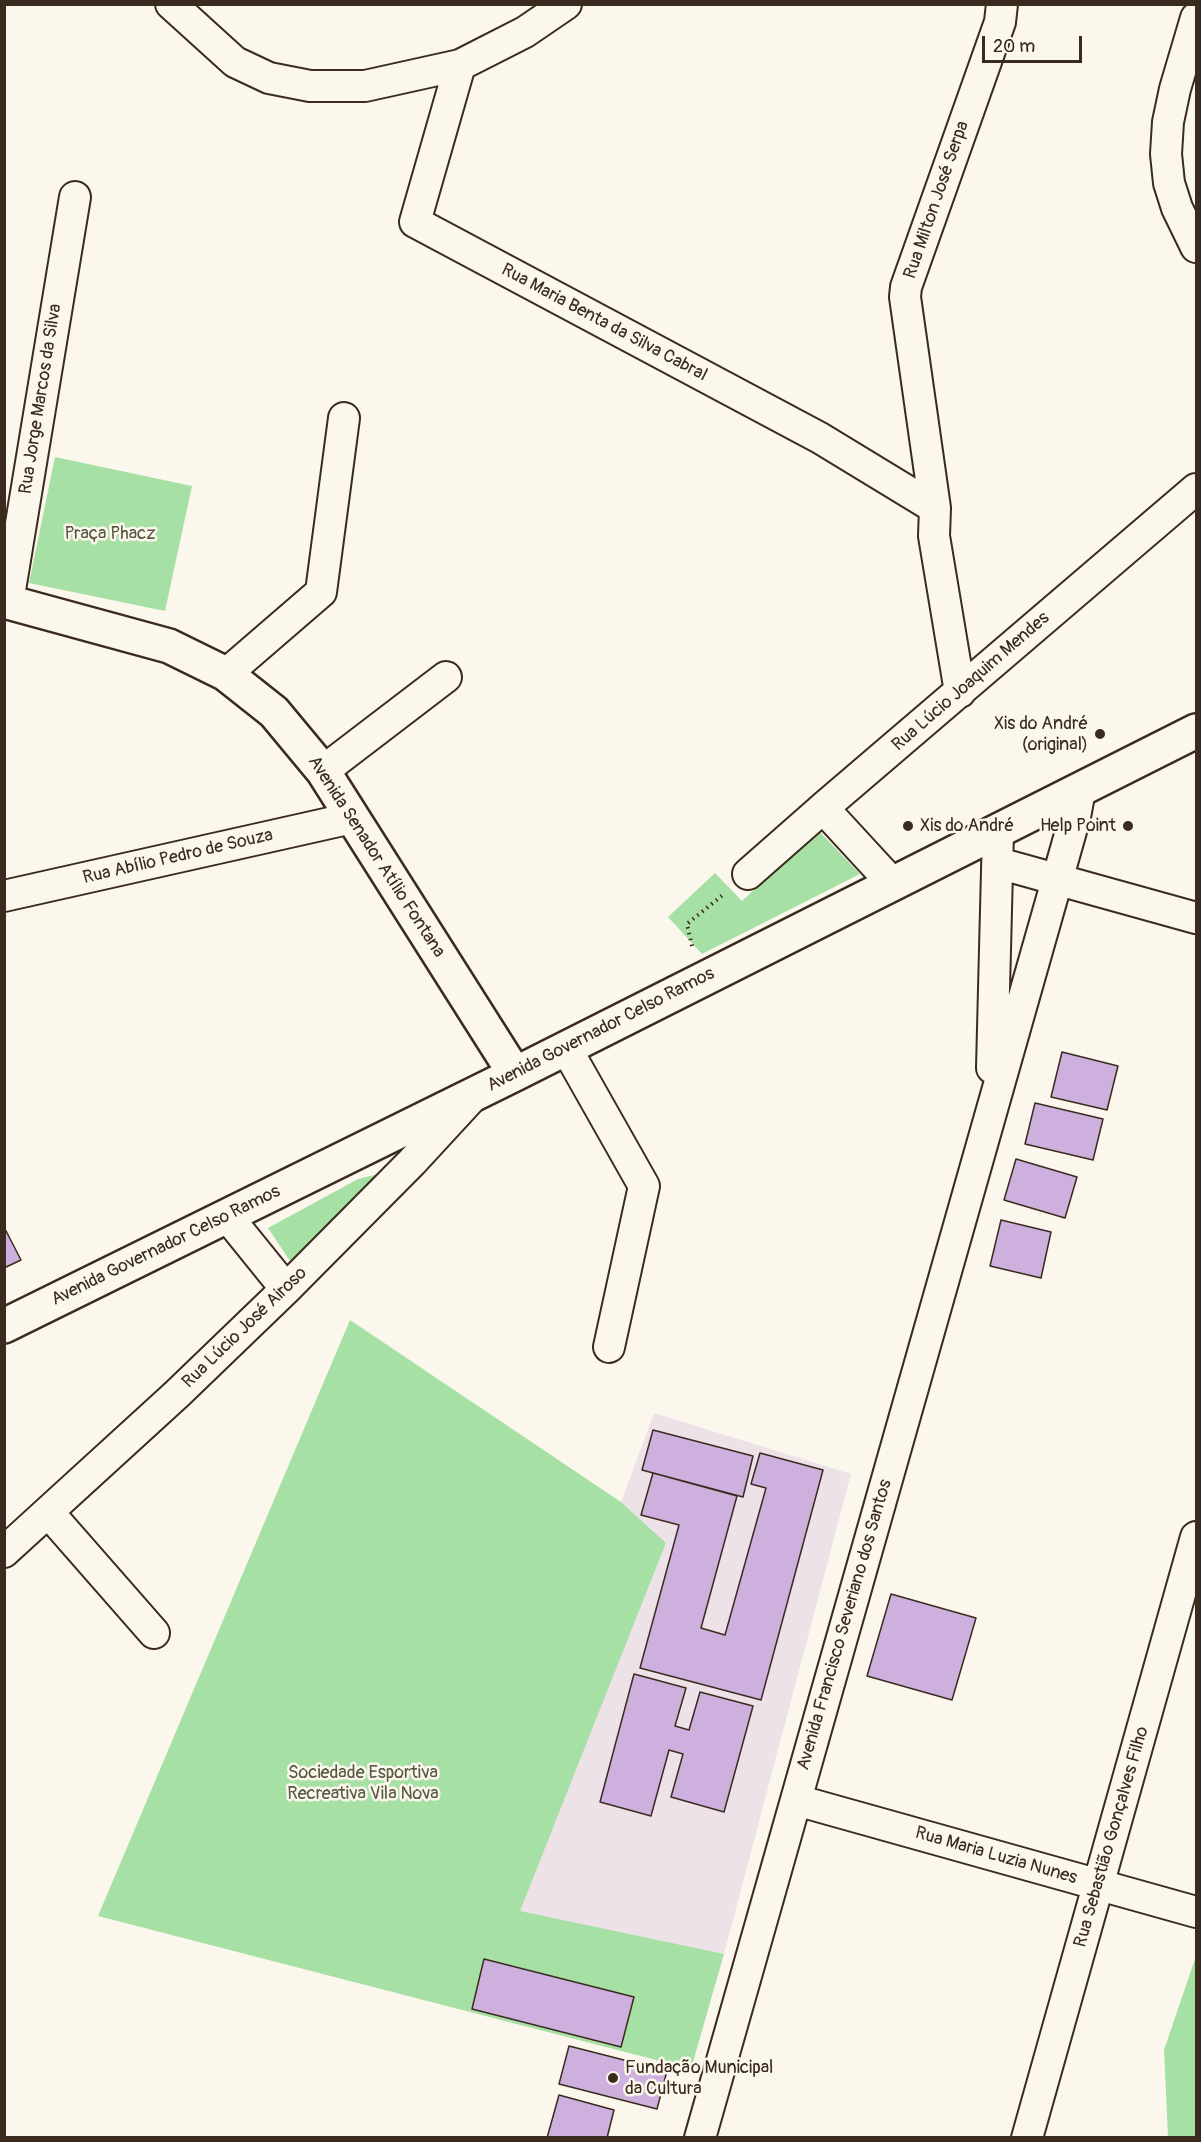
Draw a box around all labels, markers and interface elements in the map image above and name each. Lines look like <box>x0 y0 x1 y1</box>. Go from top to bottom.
scale bar <box>985 24 1086 62</box>
text: 20 m <box>993 35 1035 58</box>
street label: Rua Milton José Serpa <box>900 118 974 282</box>
street label: Rua Maria Benta da Silva Cabral <box>497 259 711 387</box>
street label: Rua Jorge Marcos da Silva <box>15 302 67 496</box>
park label: Praça Phacz <box>64 523 156 545</box>
street label: Rua Lúcio Joaquim Mendes <box>888 608 1054 756</box>
place label: Xis do André (original) <box>994 713 1088 756</box>
marker: Xis do André (original) <box>1093 727 1107 741</box>
street label: Avenida Senador Atílio Fontana <box>303 752 449 962</box>
place label: Xis do André <box>920 815 1014 837</box>
place label: Help Point <box>1040 815 1116 837</box>
marker: Xis do André <box>901 819 915 833</box>
marker: Help Point <box>1121 819 1135 833</box>
street label: Rua Abílio Pedro de Souza <box>81 825 275 889</box>
street label: Avenida Governador Celso Ramos <box>484 963 718 1097</box>
street label: Avenida Governador Celso Ramos <box>48 1181 284 1311</box>
street label: Rua Lúcio José Airoso <box>178 1263 312 1393</box>
street label: Avenida Francisco Severiano dos Santos <box>793 1477 897 1773</box>
street label: Rua Sebastião Gonçalves Filho <box>1070 1724 1154 1950</box>
park label: Sociedade Esportiva Recreativa Vila Nova <box>287 1762 439 1804</box>
street label: Rua Maria Luzia Nunes <box>913 1823 1079 1889</box>
place label: Fundação Municipal da Cultura <box>625 2057 773 2100</box>
marker: Fundação Municipal da Cultura <box>606 2071 620 2085</box>

